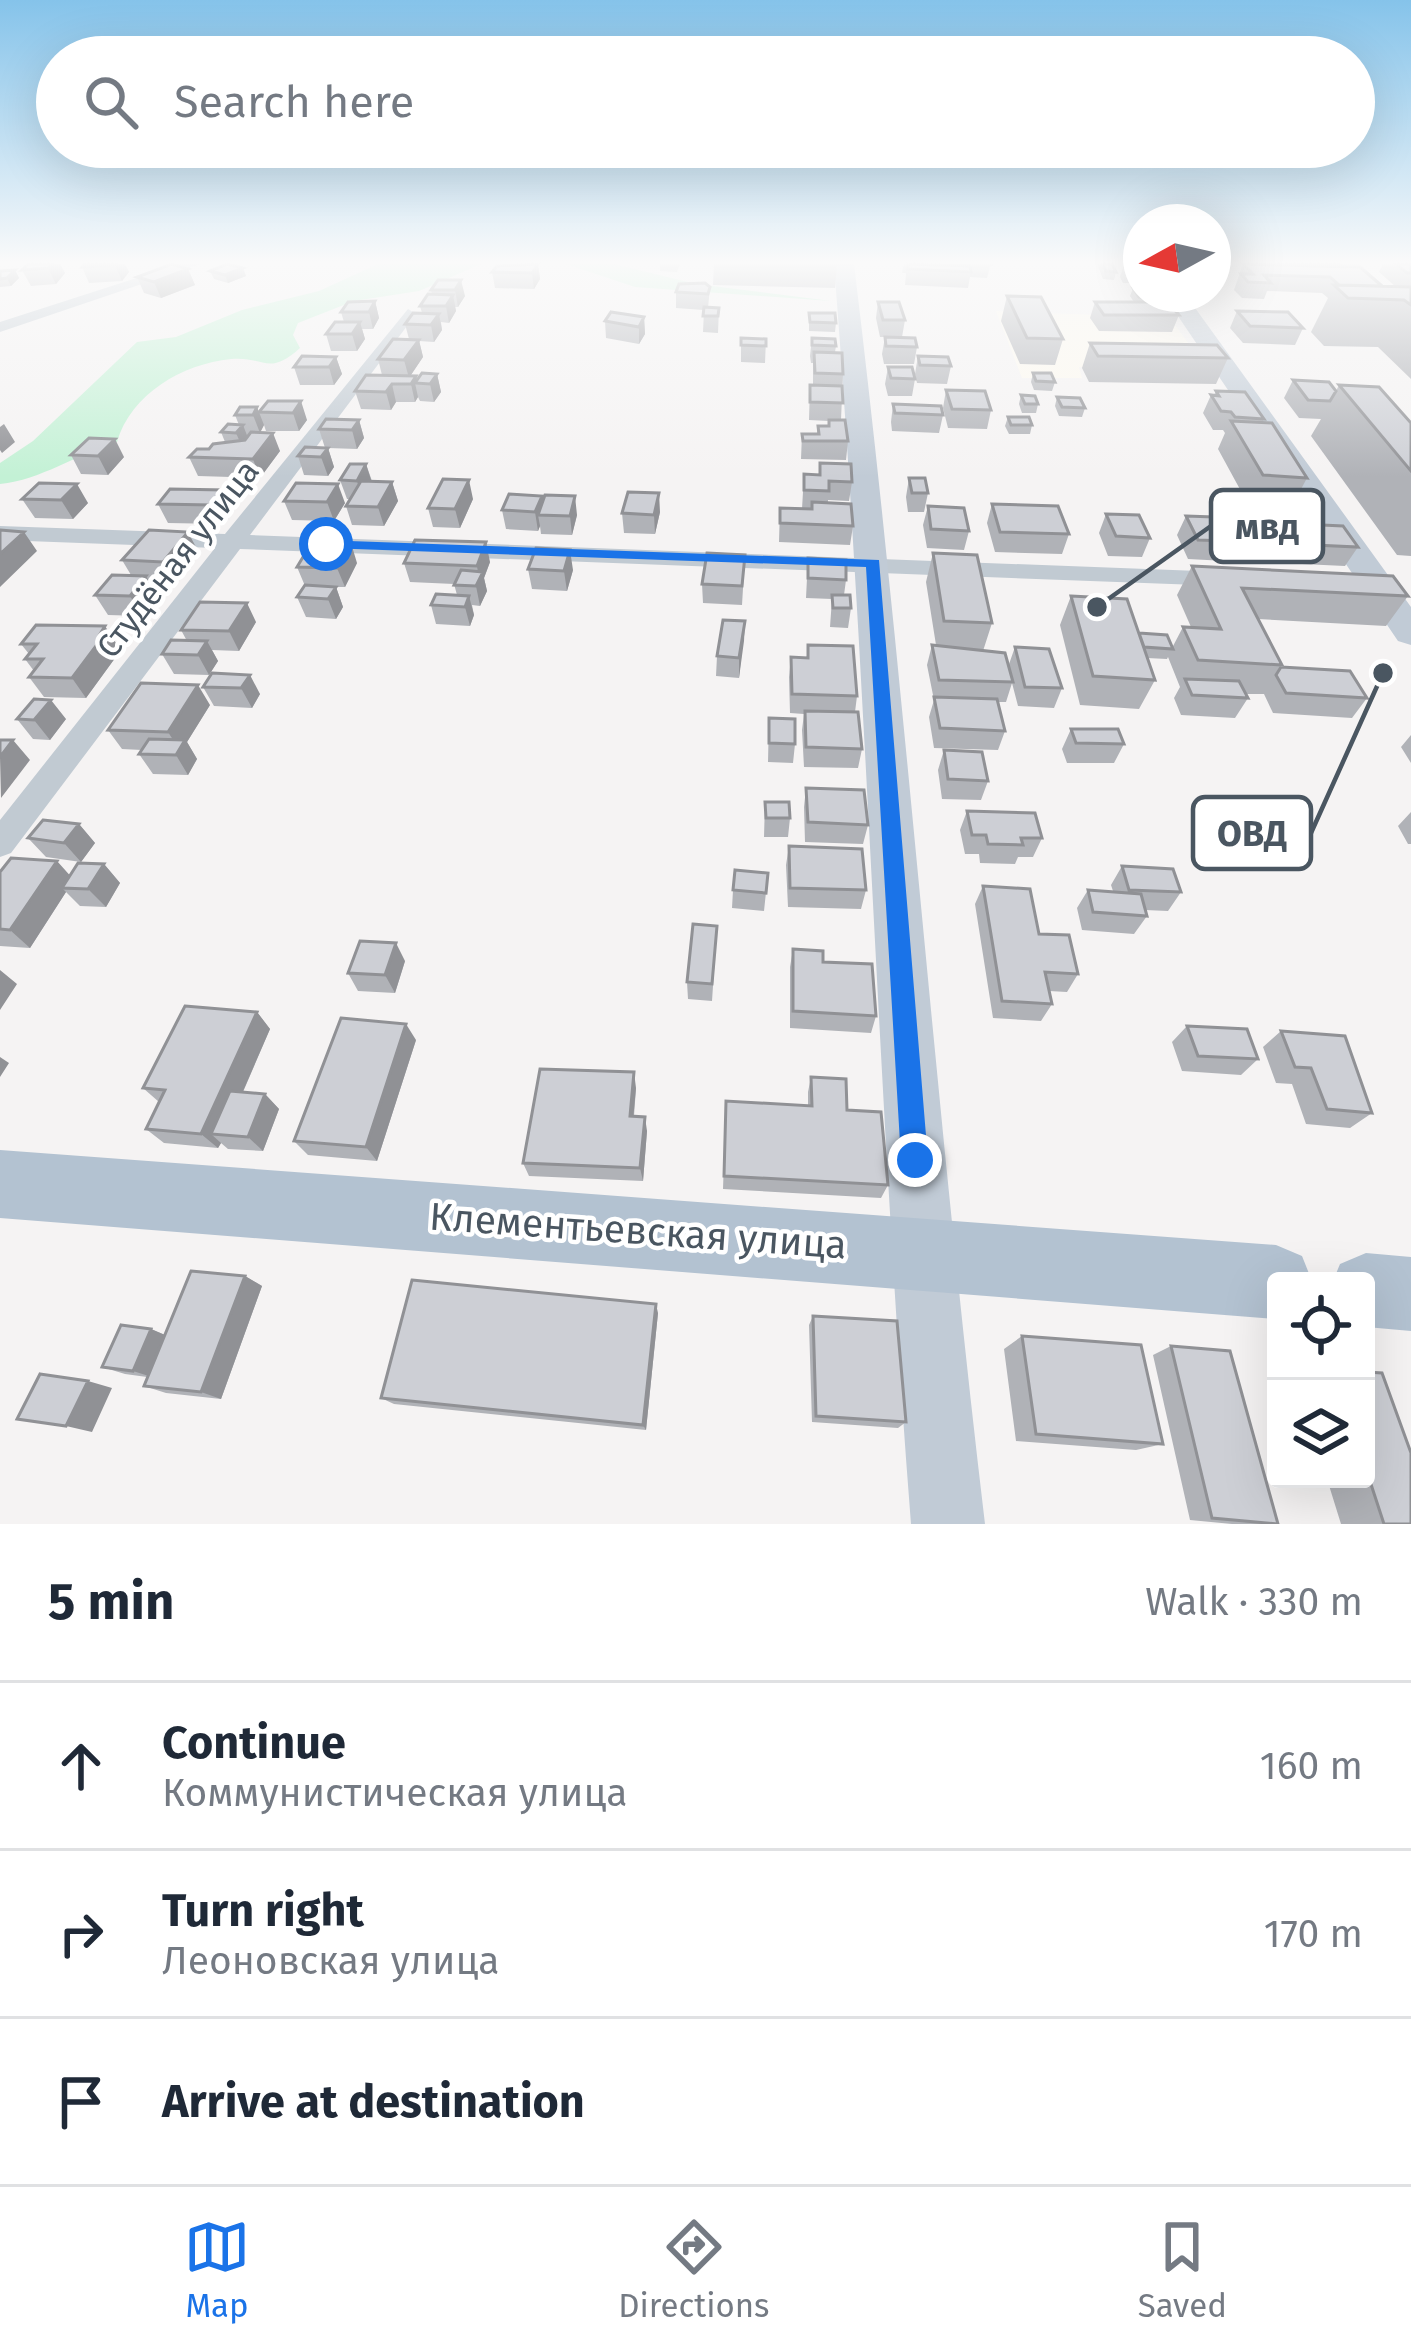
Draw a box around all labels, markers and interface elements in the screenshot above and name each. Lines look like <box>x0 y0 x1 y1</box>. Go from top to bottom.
search box <box>36 36 1375 168</box>
icon: search <box>78 69 144 135</box>
text: Search here <box>174 75 414 129</box>
north arrow <box>1123 204 1231 312</box>
street label: Студёная улица <box>88 452 268 666</box>
callout: мвд <box>1211 490 1323 562</box>
text: мвд <box>1235 505 1299 549</box>
route start <box>299 517 353 571</box>
callout: ОВД <box>1193 797 1311 869</box>
text: ОВД <box>1217 812 1287 856</box>
route end <box>888 1133 942 1187</box>
street label: Клементьевская улица <box>428 1193 848 1269</box>
map controls <box>1267 1272 1375 1488</box>
button: locate <box>1267 1272 1375 1380</box>
button: layers <box>1267 1380 1375 1488</box>
text: 5 min <box>48 1571 174 1633</box>
text: Walk · 330 m <box>1145 1579 1363 1625</box>
text: Continue <box>162 1716 346 1770</box>
icon: ahead <box>48 1733 114 1799</box>
text: 160 m <box>1260 1743 1363 1789</box>
text: Коммунистическая улица <box>162 1770 628 1816</box>
text: Turn right <box>162 1884 364 1938</box>
icon: right <box>48 1901 114 1967</box>
text: 170 m <box>1264 1911 1363 1957</box>
text: Леоновская улица <box>162 1938 499 1984</box>
icon: arrive <box>48 2069 114 2135</box>
text: Arrive at destination <box>162 2075 585 2129</box>
tab: Map <box>184 2214 250 2326</box>
tab: Directions <box>618 2214 770 2326</box>
tab: Saved <box>1138 2214 1227 2326</box>

